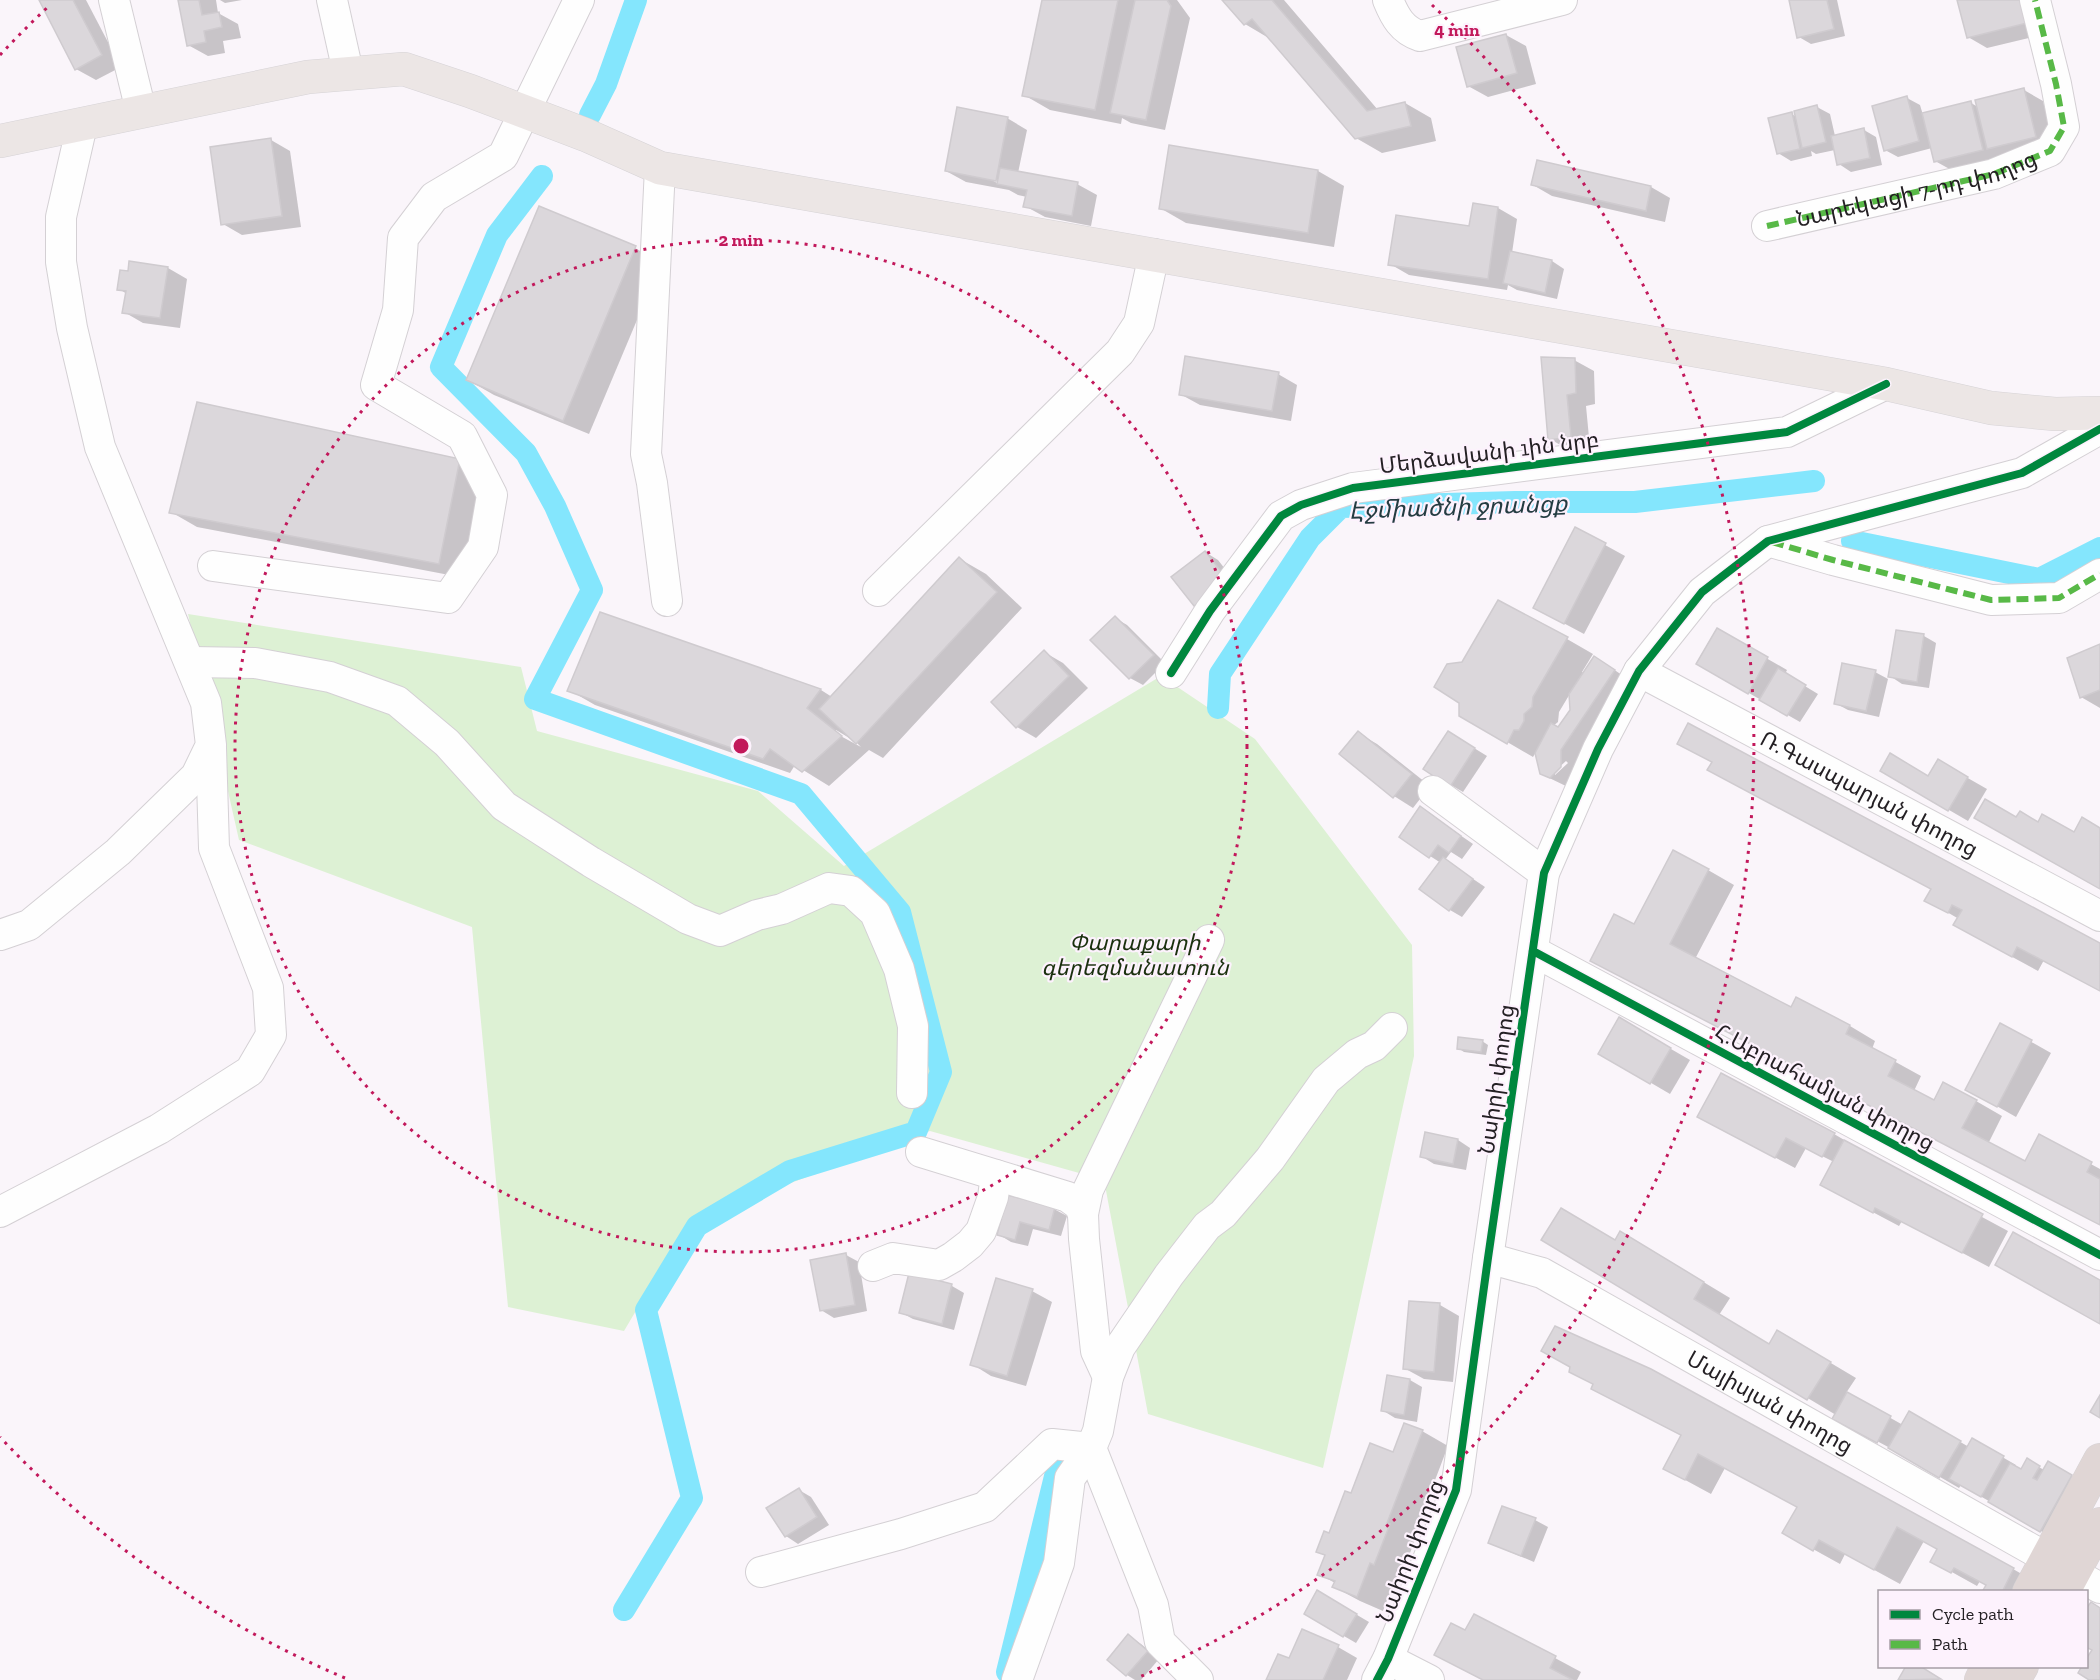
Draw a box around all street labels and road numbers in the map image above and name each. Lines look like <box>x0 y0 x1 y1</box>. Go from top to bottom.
street label: Նարեկացի 7-րդ փողոց <box>1794 145 2041 233</box>
street label: Մերձավանի 1ին նրբ <box>1378 426 1601 479</box>
street label: Ռ.Գասպարյան փողոց <box>1756 725 1983 863</box>
street label: Նաիրի փողոց <box>1473 1002 1520 1156</box>
street label: Հ.Աբրահամյան փողոց <box>1710 1018 1939 1157</box>
street label: Մայիսյան փողոց <box>1682 1345 1858 1460</box>
street label: Նաիրի փողոց <box>1371 1476 1450 1627</box>

